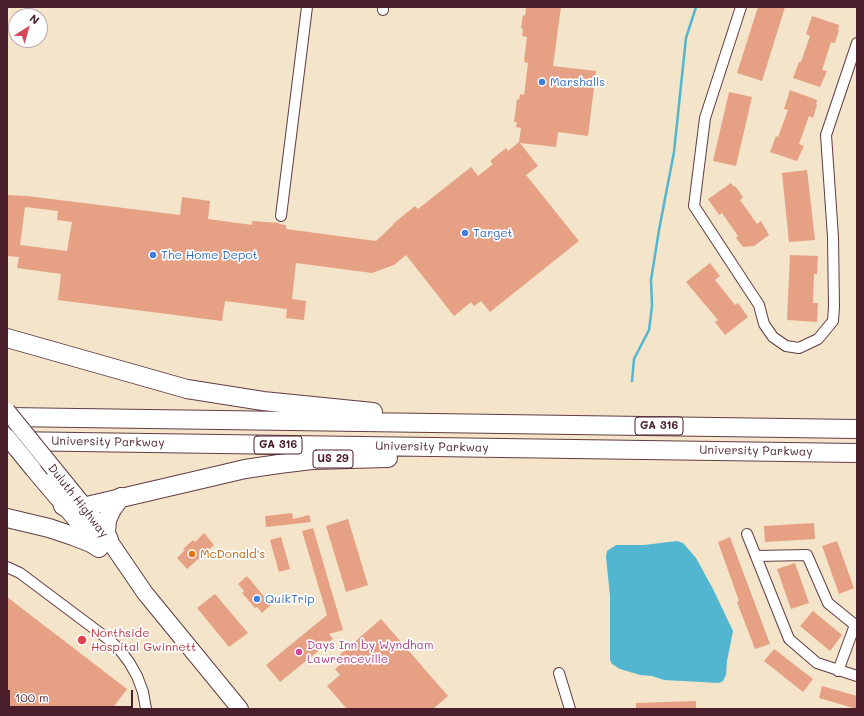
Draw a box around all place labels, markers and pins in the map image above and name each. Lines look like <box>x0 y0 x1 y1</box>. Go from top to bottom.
place label: Marshalls <box>550 75 605 89</box>
marker: Marshalls <box>537 77 547 87</box>
place label: Target <box>473 226 513 240</box>
marker: Target <box>460 228 470 238</box>
place label: The Home Depot <box>161 248 258 262</box>
marker: The Home Depot <box>148 250 158 260</box>
place label: McDonald's <box>200 547 265 561</box>
marker: McDonald's <box>187 549 197 559</box>
place label: QuikTrip <box>265 592 315 606</box>
marker: QuikTrip <box>252 594 262 604</box>
place label: Northside Hospital Gwinnett <box>91 626 196 654</box>
marker: Northside Hospital Gwinnett <box>76 634 88 646</box>
place label: Days Inn by Wyndham Lawrenceville <box>307 638 434 666</box>
marker: Days Inn by Wyndham Lawrenceville <box>294 647 304 657</box>

